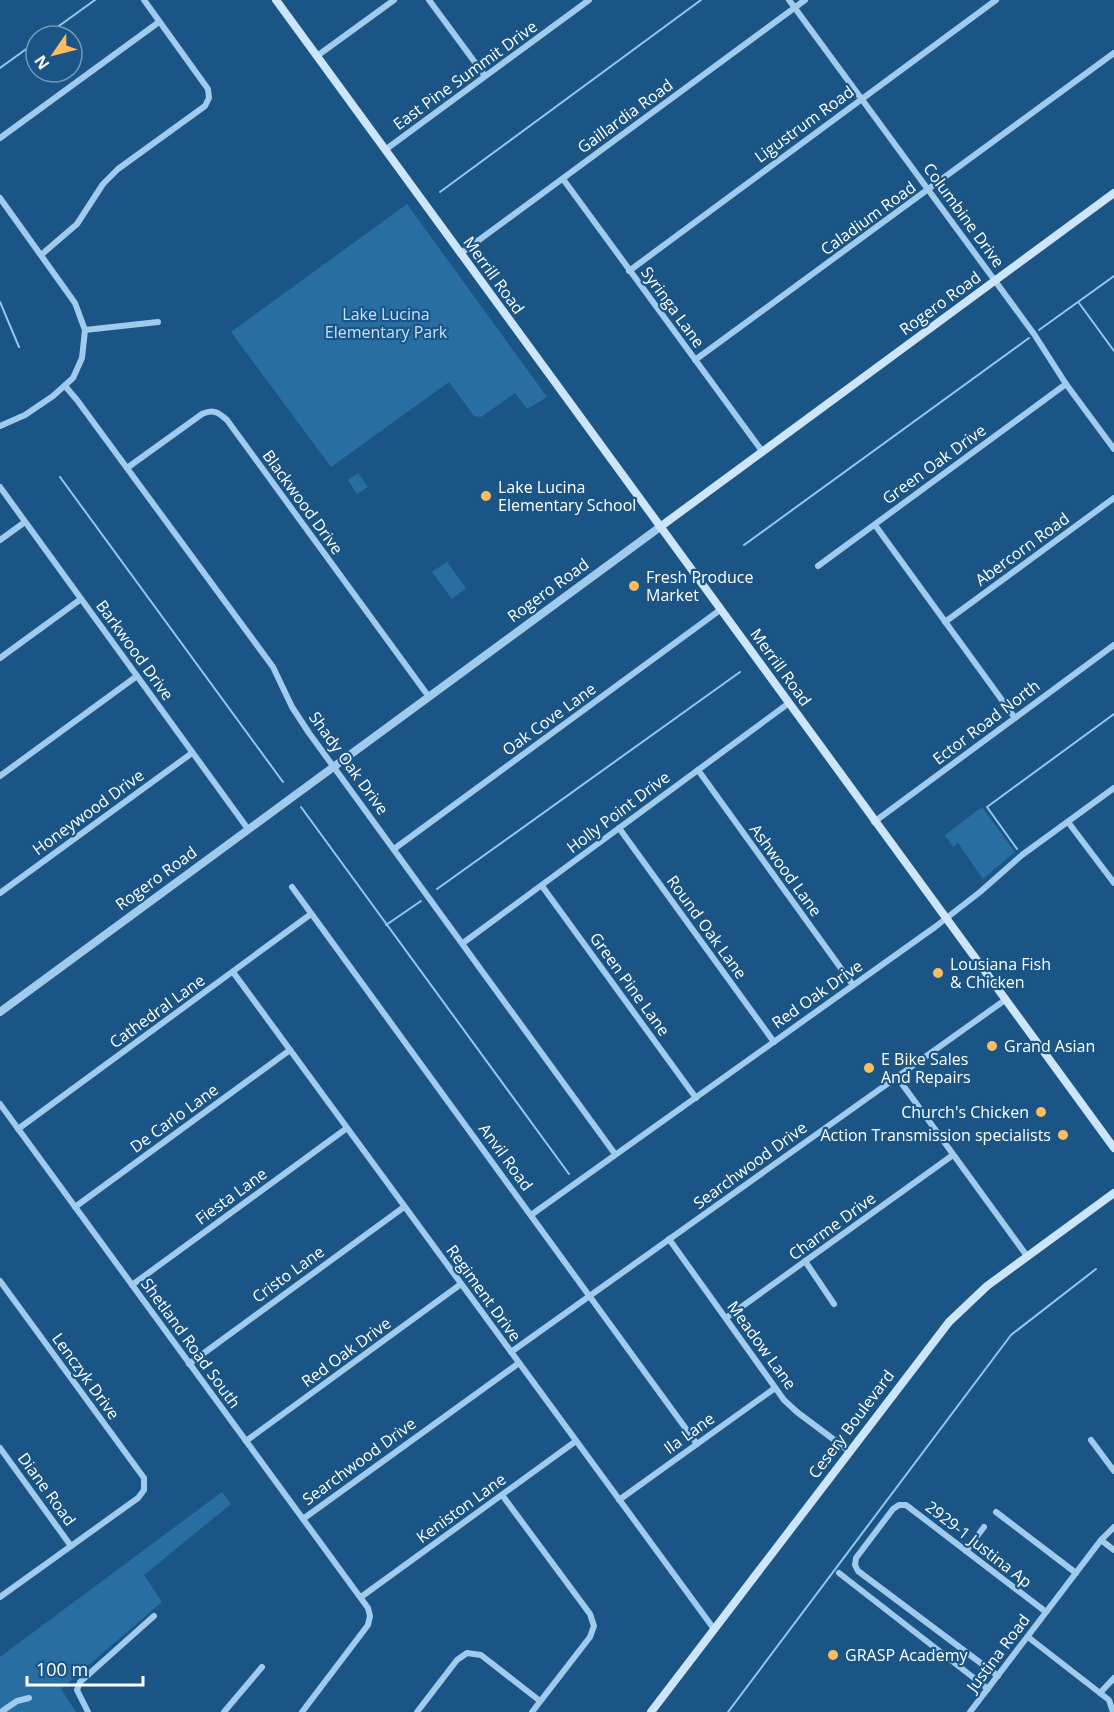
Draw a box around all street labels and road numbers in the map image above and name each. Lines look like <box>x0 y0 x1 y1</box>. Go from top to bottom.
street label: East Pine Summit Drive <box>388 15 542 135</box>
street label: Gaillardia Road <box>573 74 677 158</box>
street label: Ligustrum Road <box>750 81 858 167</box>
street label: Columbine Drive <box>919 158 1009 272</box>
street label: Caladium Road <box>816 176 920 260</box>
street label: Merrill Road <box>458 232 530 318</box>
street label: Syringa Lane <box>636 262 710 352</box>
street label: Rogero Road <box>895 266 985 340</box>
street label: Green Oak Drive <box>878 419 990 509</box>
street label: Blackwood Drive <box>258 445 348 559</box>
street label: Abercorn Road <box>970 507 1074 591</box>
street label: Rogero Road <box>503 553 593 627</box>
street label: Barkwood Drive <box>91 595 179 705</box>
street label: Merrill Road <box>745 624 817 710</box>
street label: Ector Road North <box>928 675 1044 769</box>
street label: Oak Cove Lane <box>498 678 600 760</box>
street label: Shady Oak Drive <box>304 707 394 819</box>
street label: Honeywood Drive <box>28 764 148 860</box>
street label: Holly Point Drive <box>562 766 674 858</box>
street label: Ashwood Lane <box>745 819 827 921</box>
street label: Rogero Road <box>111 841 201 915</box>
street label: Round Oak Lane <box>662 871 752 983</box>
street label: Green Pine Lane <box>585 928 675 1040</box>
street label: Red Oak Drive <box>767 955 867 1033</box>
street label: Cathedral Lane <box>105 969 209 1053</box>
street label: De Carlo Lane <box>125 1078 223 1158</box>
street label: Searchwood Drive <box>689 1116 811 1214</box>
street label: Anvil Road <box>474 1119 538 1195</box>
street label: Fiesta Lane <box>191 1162 271 1229</box>
street label: Charme Drive <box>784 1187 880 1265</box>
street label: Cristo Lane <box>248 1240 328 1308</box>
street label: Regiment Drive <box>442 1240 526 1346</box>
street label: Shetland Road South <box>136 1273 246 1413</box>
street label: Meadow Lane <box>722 1296 802 1394</box>
street label: Red Oak Drive <box>297 1312 395 1392</box>
street label: Lenczyk Drive <box>47 1328 125 1424</box>
street label: Cesery Boulevard <box>803 1365 899 1483</box>
street label: Ila Lane <box>659 1407 719 1459</box>
street label: Searchwood Drive <box>298 1412 420 1510</box>
street label: Diane Road <box>13 1448 81 1530</box>
street label: Keniston Lane <box>412 1468 510 1548</box>
street label: 2929-1 Justina Ap <box>921 1496 1037 1592</box>
street label: Justina Road <box>960 1609 1035 1698</box>

